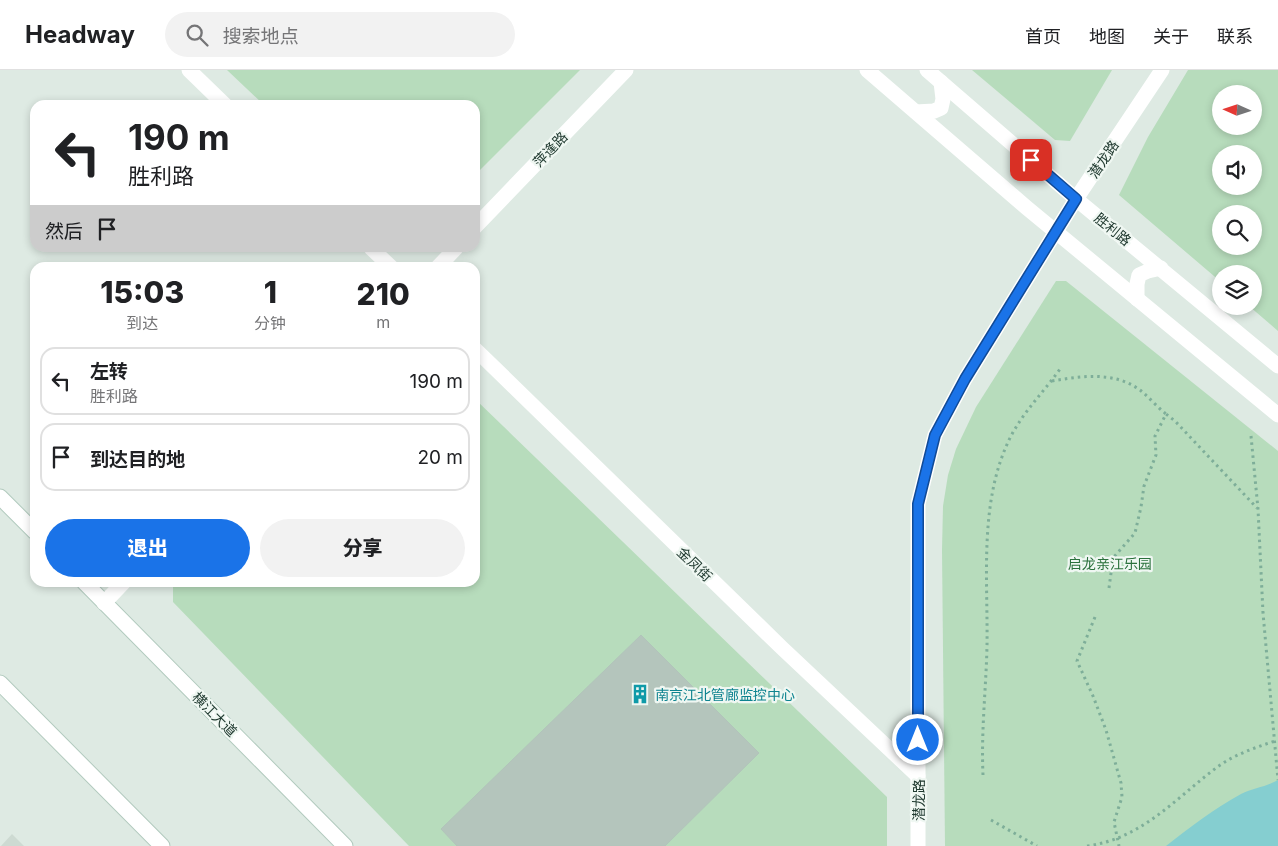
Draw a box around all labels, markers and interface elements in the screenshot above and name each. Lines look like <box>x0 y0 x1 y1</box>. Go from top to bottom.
search box <box>165 12 515 57</box>
text: Headway <box>25 20 135 49</box>
icon: search <box>183 21 211 49</box>
text: 搜索地点 <box>223 25 299 48</box>
text: 首页 <box>1025 26 1061 47</box>
text: 地图 <box>1089 26 1125 47</box>
text: 关于 <box>1153 26 1189 47</box>
text: 联系 <box>1217 26 1253 47</box>
north arrow <box>1212 85 1262 135</box>
map controls <box>1212 85 1262 315</box>
text: 190 m <box>128 116 230 158</box>
icon: left <box>45 120 110 185</box>
street label: 萍逢路 <box>529 128 571 170</box>
street label: 潜龙路 <box>1084 137 1122 181</box>
pin <box>1010 139 1052 181</box>
button: sound <box>1212 145 1262 195</box>
icon: arrive <box>1017 146 1045 174</box>
text: 胜利路 <box>128 163 194 189</box>
button: search <box>1212 205 1262 255</box>
street label: 胜利路 <box>1091 209 1135 249</box>
icon: arrive <box>93 215 121 243</box>
text: 然后 <box>45 220 83 243</box>
button: layers <box>1212 265 1262 315</box>
text: 15:03 <box>100 274 184 310</box>
text: 1 <box>264 274 277 310</box>
text: 210 <box>357 276 410 312</box>
text: m <box>376 312 390 332</box>
text: 到达 <box>126 313 158 333</box>
text: 分钟 <box>254 313 286 333</box>
text: 左转 <box>90 360 128 383</box>
icon: left <box>47 367 75 395</box>
text: 190 m <box>410 370 463 393</box>
text: 胜利路 <box>90 386 138 406</box>
icon: arrive <box>47 443 75 471</box>
text: 20 m <box>417 446 463 469</box>
text: 到达目的地 <box>90 448 185 471</box>
button: 退出 <box>45 519 250 577</box>
button: 分享 <box>260 519 465 577</box>
street label: 金凤街 <box>674 543 716 585</box>
park label: 启龙亲江乐园 <box>1068 555 1152 572</box>
building icon: 南京江北管廊监控中心 <box>629 683 651 705</box>
place label: 南京江北管廊监控中心 <box>655 686 795 703</box>
street label: 横江大道 <box>189 688 241 740</box>
position arrow <box>891 713 943 765</box>
street label: 潜龙路 <box>910 779 927 821</box>

